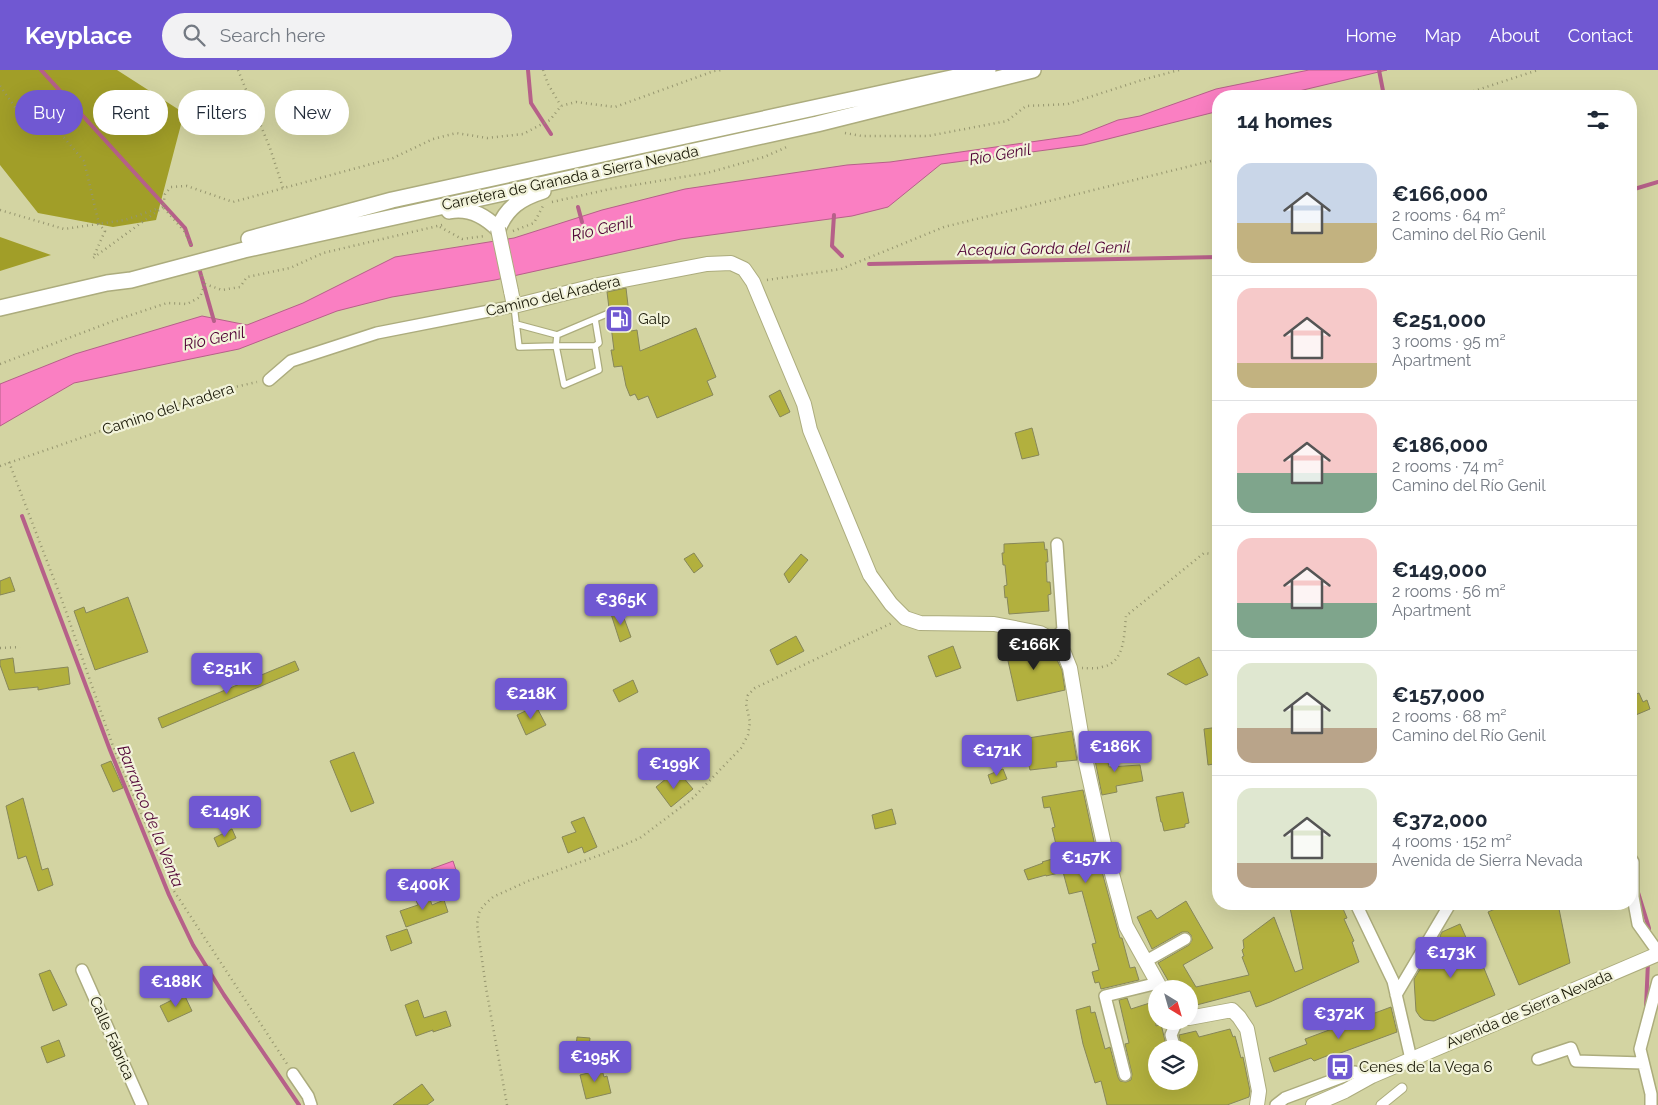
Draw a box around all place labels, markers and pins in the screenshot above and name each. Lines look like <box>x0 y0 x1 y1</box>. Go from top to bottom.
fuel station icon: Galp <box>604 304 634 334</box>
place label: Galp <box>638 310 670 328</box>
pin: €365K <box>586 584 656 626</box>
pin: €166K <box>999 628 1069 671</box>
pin: €251K <box>192 652 262 695</box>
pin: €218K <box>496 678 566 720</box>
pin: €186K <box>1080 730 1150 773</box>
pin: €171K <box>962 734 1032 777</box>
pin: €199K <box>639 748 709 790</box>
pin: €149K <box>190 796 260 838</box>
pin: €157K <box>1051 842 1121 884</box>
pin: €400K <box>388 868 458 911</box>
pin: €173K <box>1416 936 1486 979</box>
pin: €188K <box>141 966 211 1008</box>
pin: €372K <box>1304 998 1374 1040</box>
pin: €195K <box>560 1040 630 1083</box>
bus stop icon: Cenes de la Vega 6 <box>1325 1052 1355 1082</box>
place label: Cenes de la Vega 6 <box>1359 1058 1493 1076</box>

